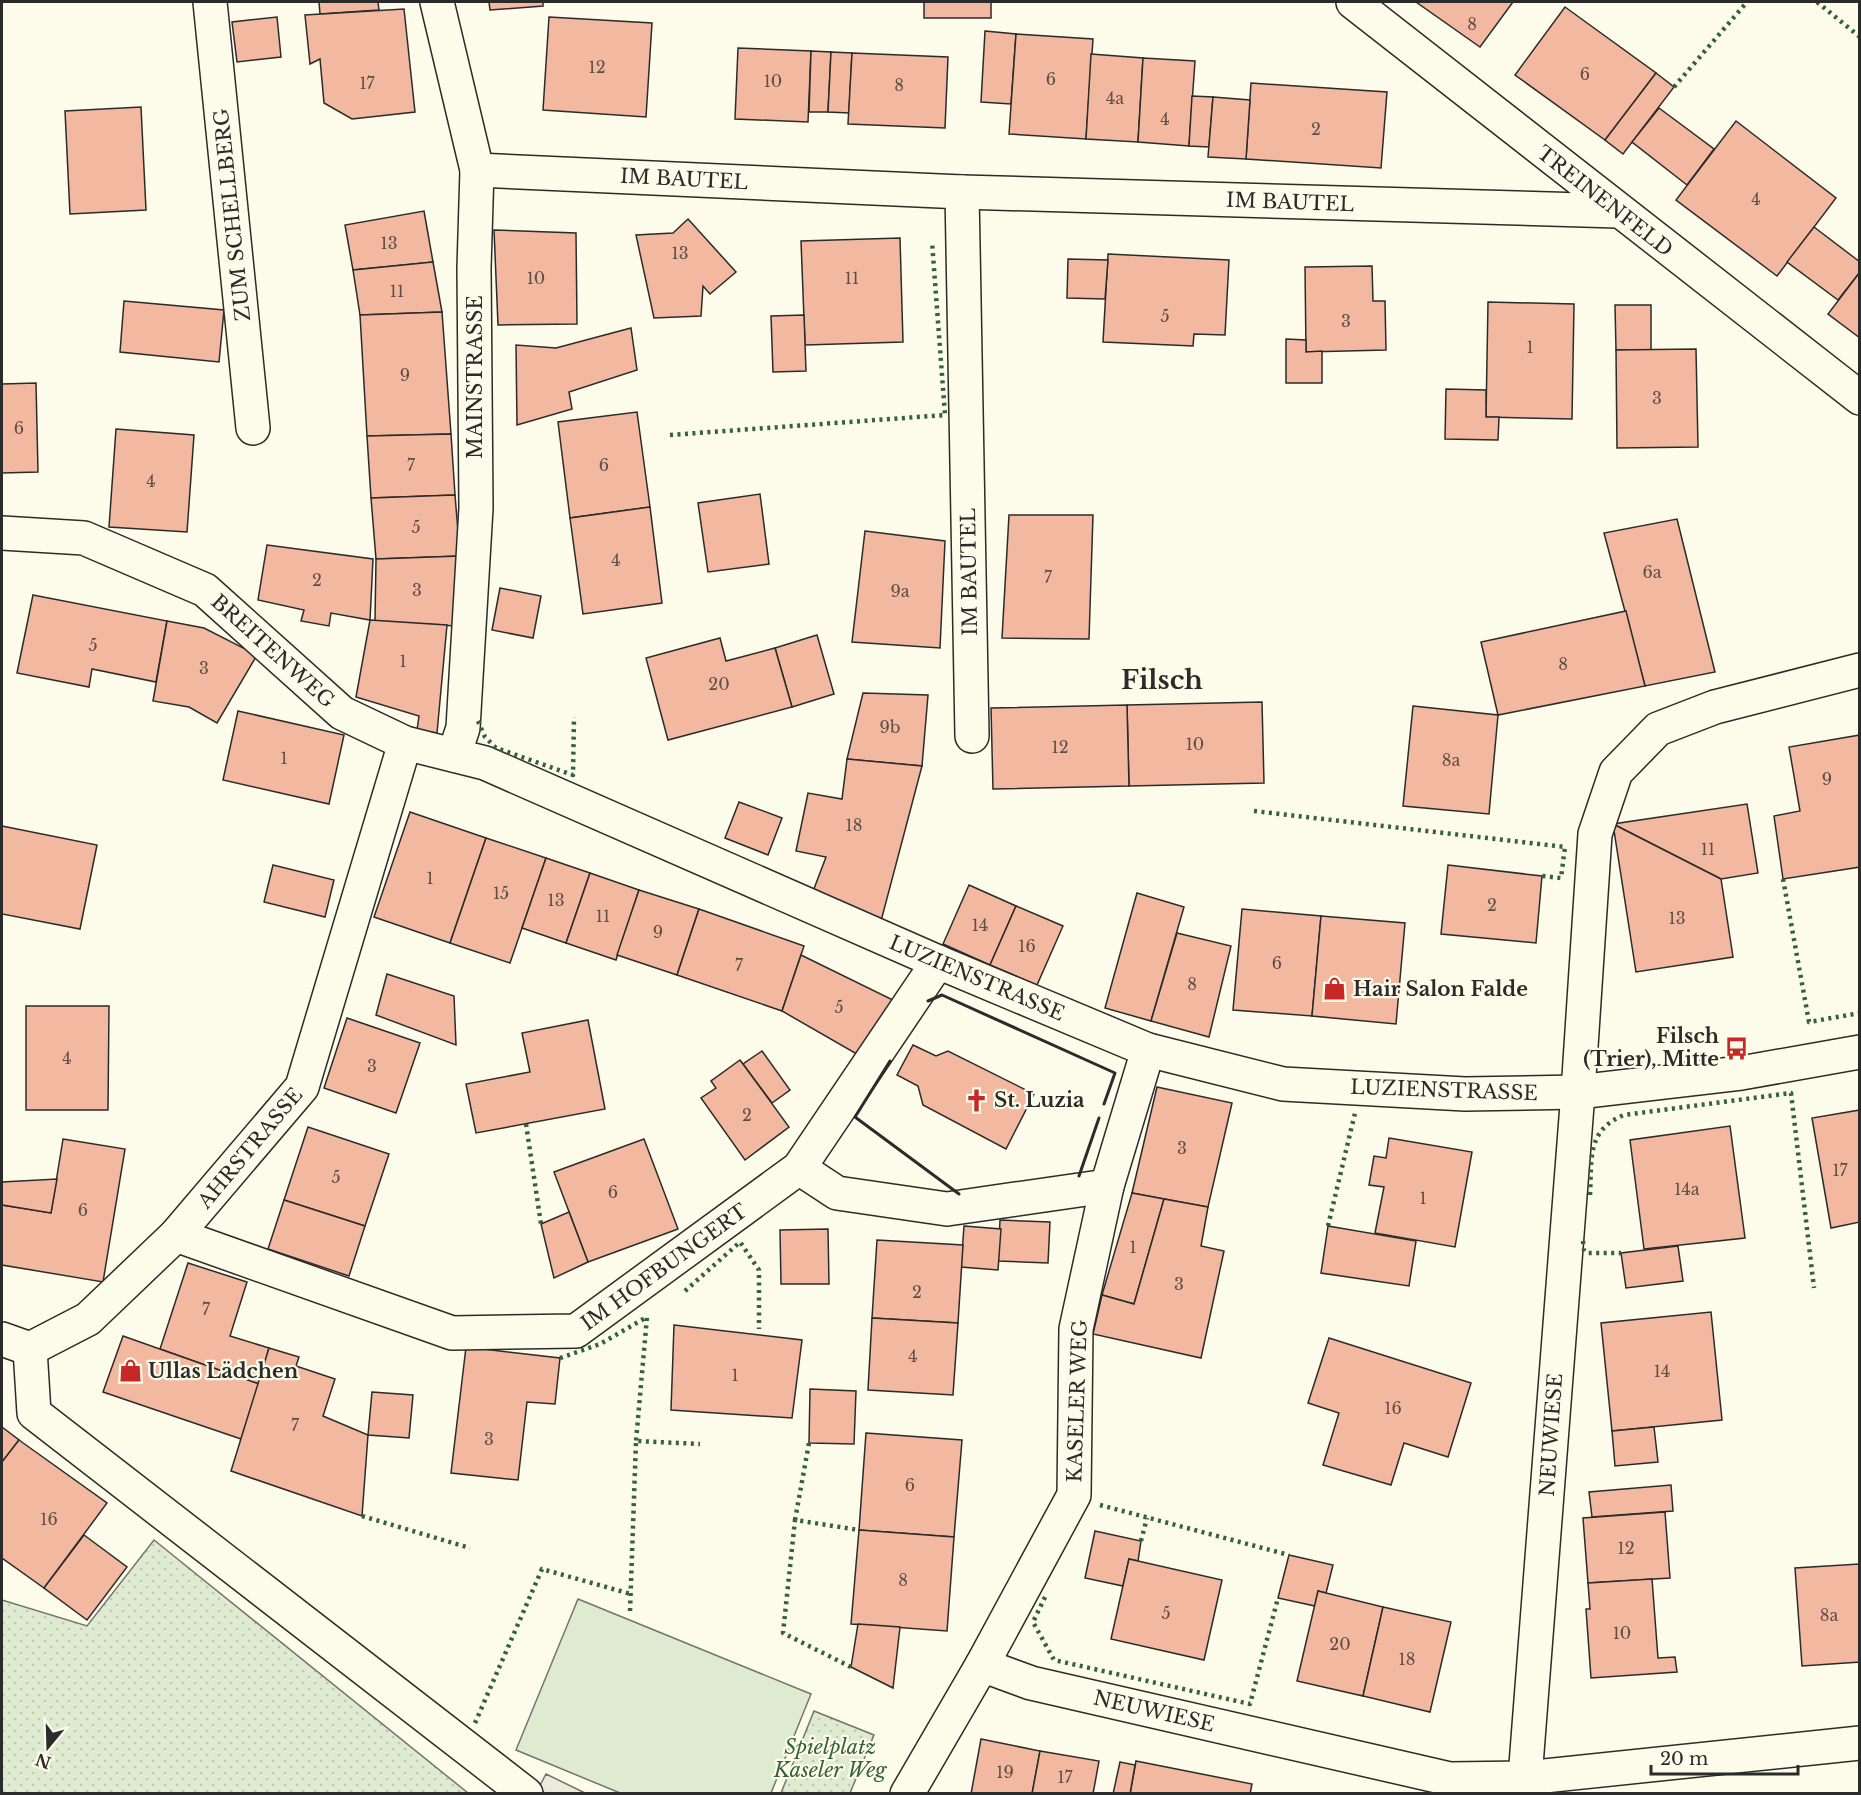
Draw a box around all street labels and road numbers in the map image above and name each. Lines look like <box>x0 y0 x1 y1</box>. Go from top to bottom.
street label: ZUM SCHELLBERG <box>209 107 255 323</box>
street label: TREINENFELD <box>1532 141 1678 261</box>
street label: IM BAUTEL <box>619 164 749 194</box>
street label: IM BAUTEL <box>1226 188 1355 216</box>
street label: MAINSTRASSE <box>463 295 487 459</box>
street label: IM BAUTEL <box>956 507 982 636</box>
street label: BREITENWEG <box>206 589 340 713</box>
street label: LUZIENSTRASSE <box>886 930 1068 1026</box>
street label: LUZIENSTRASSE <box>1350 1075 1538 1105</box>
street label: AHRSTRASSE <box>192 1083 307 1214</box>
street label: IM HOFBUNGERT <box>576 1199 752 1335</box>
street label: KASELER WEG <box>1062 1319 1092 1483</box>
street label: NEUWIESE <box>1535 1373 1567 1497</box>
street label: NEUWIESE <box>1091 1685 1217 1737</box>

